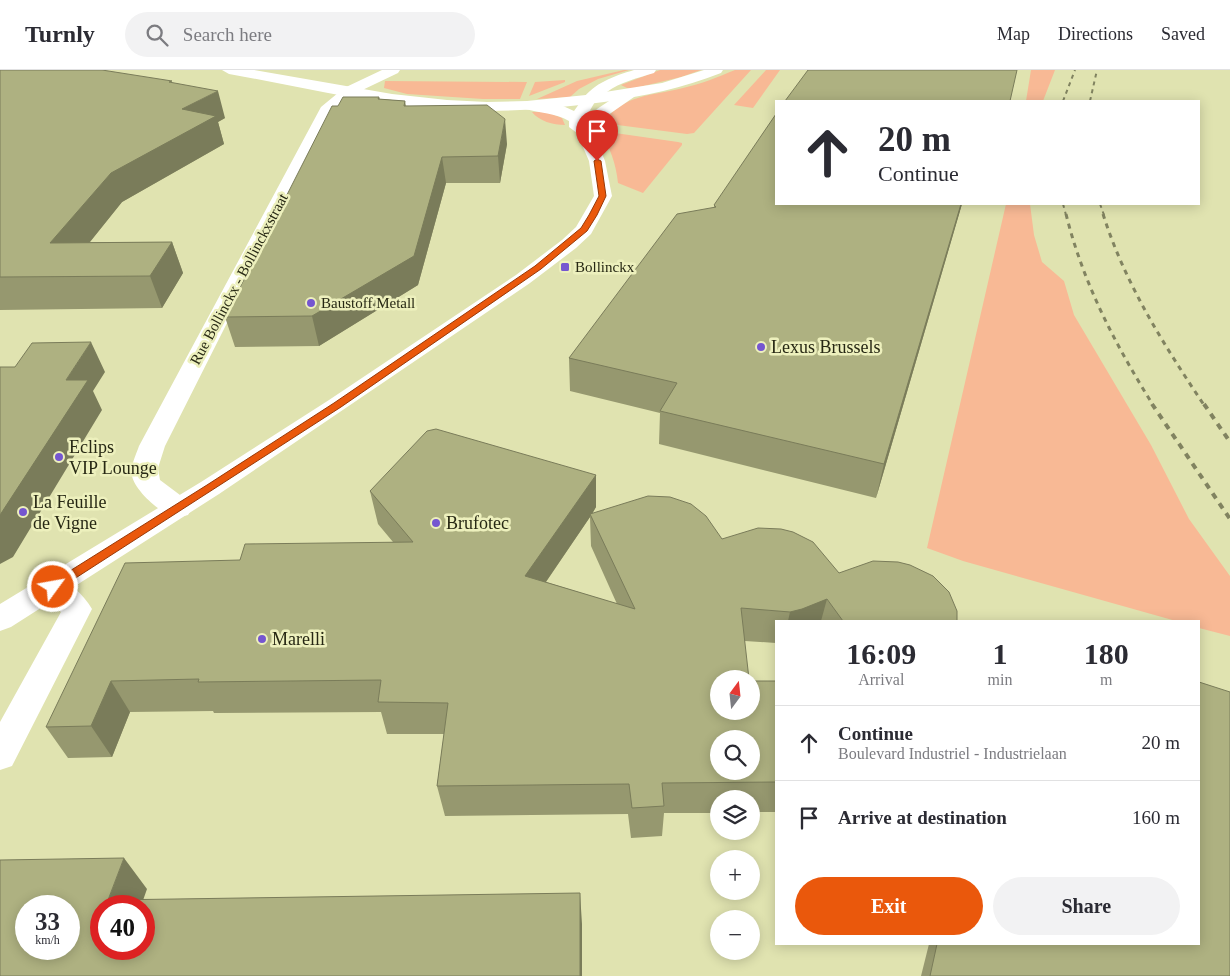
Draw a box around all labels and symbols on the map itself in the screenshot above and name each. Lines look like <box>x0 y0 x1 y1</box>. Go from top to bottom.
pin <box>576 110 618 161</box>
street label: Rue Bollinckx - Bollinckxstraat <box>187 190 291 367</box>
place label: Bollinckx <box>575 259 635 275</box>
marker: Bollinckx <box>559 261 571 273</box>
place label: Baustoff Metall <box>321 295 415 311</box>
marker: Baustoff Metall <box>305 297 317 309</box>
place label: Lexus Brussels <box>771 337 881 357</box>
marker: Lexus Brussels <box>755 341 767 353</box>
place label: Eclips VIP Lounge <box>69 437 157 478</box>
marker: Eclips VIP Lounge <box>53 451 65 463</box>
place label: La Feuille de Vigne <box>33 492 106 533</box>
marker: La Feuille de Vigne <box>17 506 29 518</box>
place label: Brufotec <box>446 513 509 533</box>
marker: Brufotec <box>430 517 442 529</box>
position arrow <box>26 560 78 612</box>
place label: Marelli <box>272 629 325 649</box>
marker: Marelli <box>256 633 268 645</box>
north arrow <box>710 670 760 720</box>
speed limit sign: 40 <box>90 895 155 960</box>

